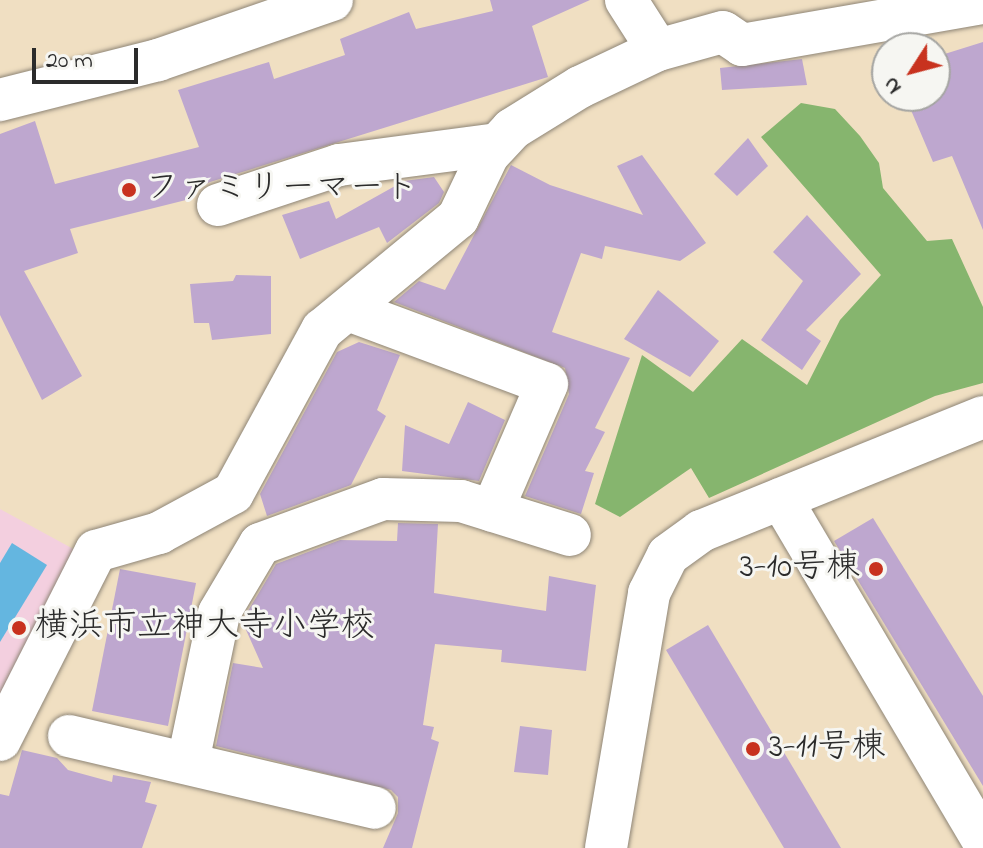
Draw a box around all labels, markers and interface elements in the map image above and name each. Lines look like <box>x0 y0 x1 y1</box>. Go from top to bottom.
scale bar <box>36 32 142 82</box>
north arrow <box>871 32 951 112</box>
text: 20 m <box>46 44 93 79</box>
text: N <box>876 70 911 100</box>
place label: ファミリーマート <box>145 170 417 210</box>
marker: ファミリーマート <box>120 181 138 199</box>
place label: 3-10号棟 <box>740 549 860 589</box>
marker: 3-10号棟 <box>867 560 885 578</box>
place label: 横浜市立神大寺小学校 <box>35 608 375 648</box>
marker: 横浜市立神大寺小学校 <box>10 619 28 637</box>
place label: 3-11号棟 <box>769 729 885 769</box>
marker: 3-11号棟 <box>744 740 762 758</box>

